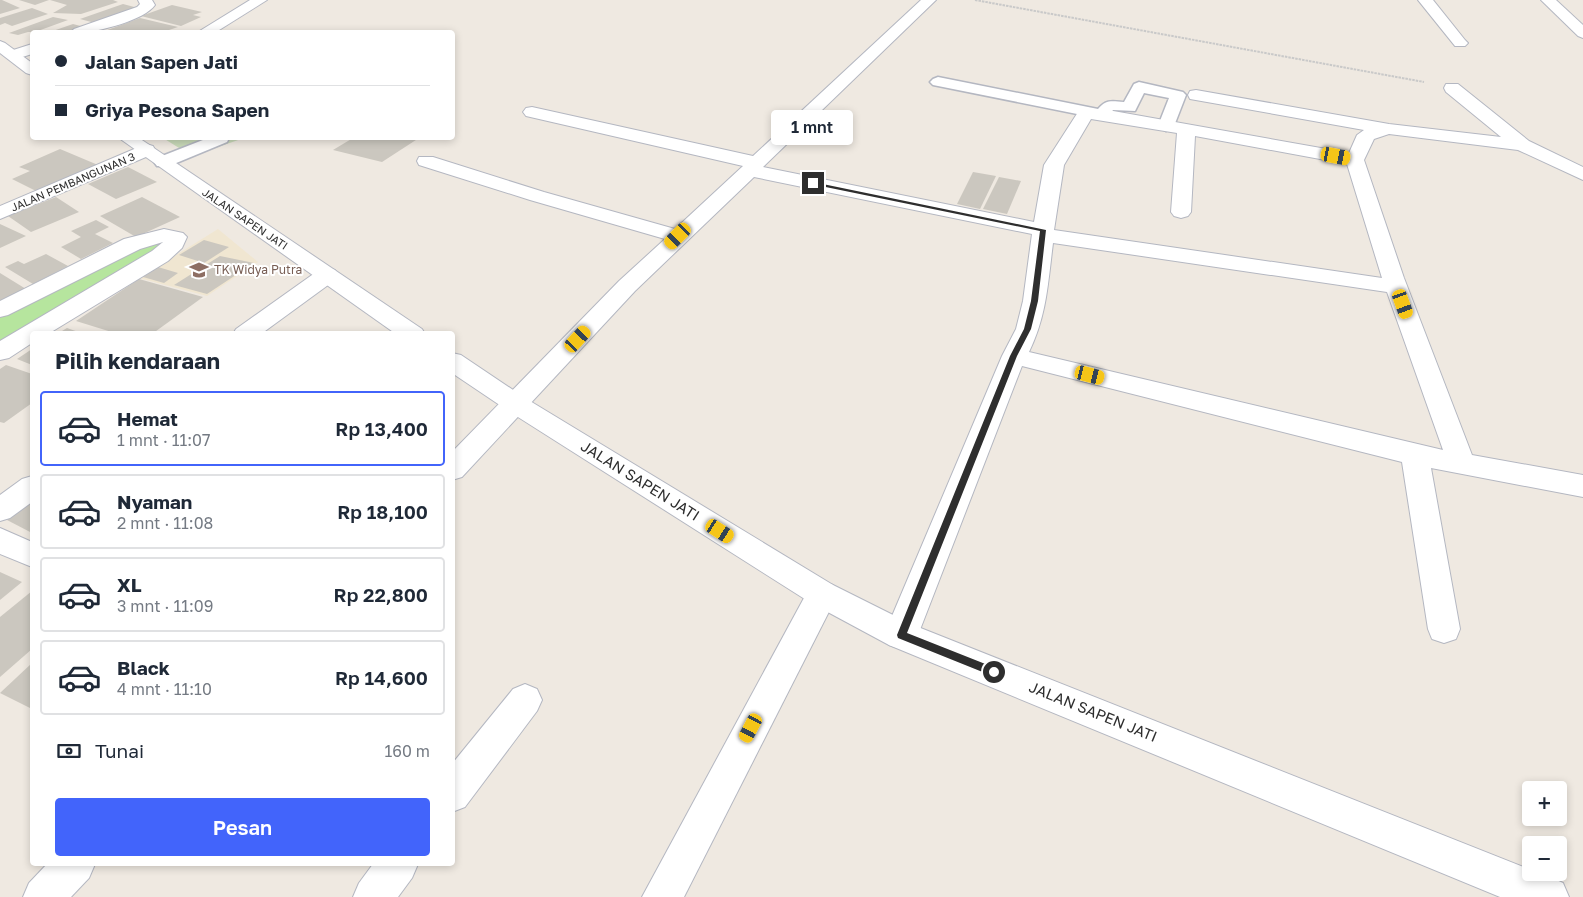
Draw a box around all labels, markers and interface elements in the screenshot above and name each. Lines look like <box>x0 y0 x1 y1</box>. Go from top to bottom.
text: Jalan Sapen Jati <box>85 50 238 73</box>
text: Griya Pesona Sapen <box>85 98 269 121</box>
callout: 1 mnt <box>772 110 854 146</box>
text: 1 mnt <box>791 117 833 137</box>
car <box>1319 146 1352 166</box>
street label: JALAN PEMBANGUNAN 3 <box>9 149 137 214</box>
route end <box>802 172 824 194</box>
street label: JALAN SAPEN JATI <box>200 185 290 252</box>
car <box>662 220 693 252</box>
school or university icon: TK Widya Putra <box>188 259 210 281</box>
place label: TK Widya Putra <box>214 262 302 277</box>
car <box>1390 287 1415 321</box>
car <box>562 323 593 355</box>
text: Pilih kendaraan <box>55 347 220 374</box>
car <box>1073 364 1106 386</box>
icon: car <box>57 406 102 451</box>
text: Hemat <box>117 407 178 430</box>
text: Rp 13,400 <box>335 417 428 440</box>
text: 1 mnt · 11:07 <box>117 430 211 450</box>
street label: JALAN SAPEN JATI <box>578 436 703 524</box>
icon: car <box>57 489 102 534</box>
text: Nyaman <box>117 490 192 513</box>
text: Rp 18,100 <box>337 500 428 523</box>
text: 2 mnt · 11:08 <box>117 513 213 533</box>
car <box>703 517 736 545</box>
icon: car <box>57 572 102 617</box>
text: XL <box>117 573 142 596</box>
text: Rp 22,800 <box>334 583 428 606</box>
text: 3 mnt · 11:09 <box>117 596 213 616</box>
icon: car <box>57 655 102 700</box>
text: Black <box>117 656 170 679</box>
route start <box>983 661 1005 683</box>
text: Rp 14,600 <box>335 666 428 689</box>
street label: JALAN SAPEN JATI <box>1027 677 1160 745</box>
text: 4 mnt · 11:10 <box>117 679 212 699</box>
car <box>737 711 764 745</box>
icon: cash <box>55 737 83 765</box>
text: Tunai <box>95 739 144 762</box>
text: 160 m <box>384 741 430 761</box>
map controls <box>1522 781 1567 881</box>
button: + <box>1522 781 1567 826</box>
button: Pesan <box>55 798 430 856</box>
button: − <box>1522 836 1567 881</box>

